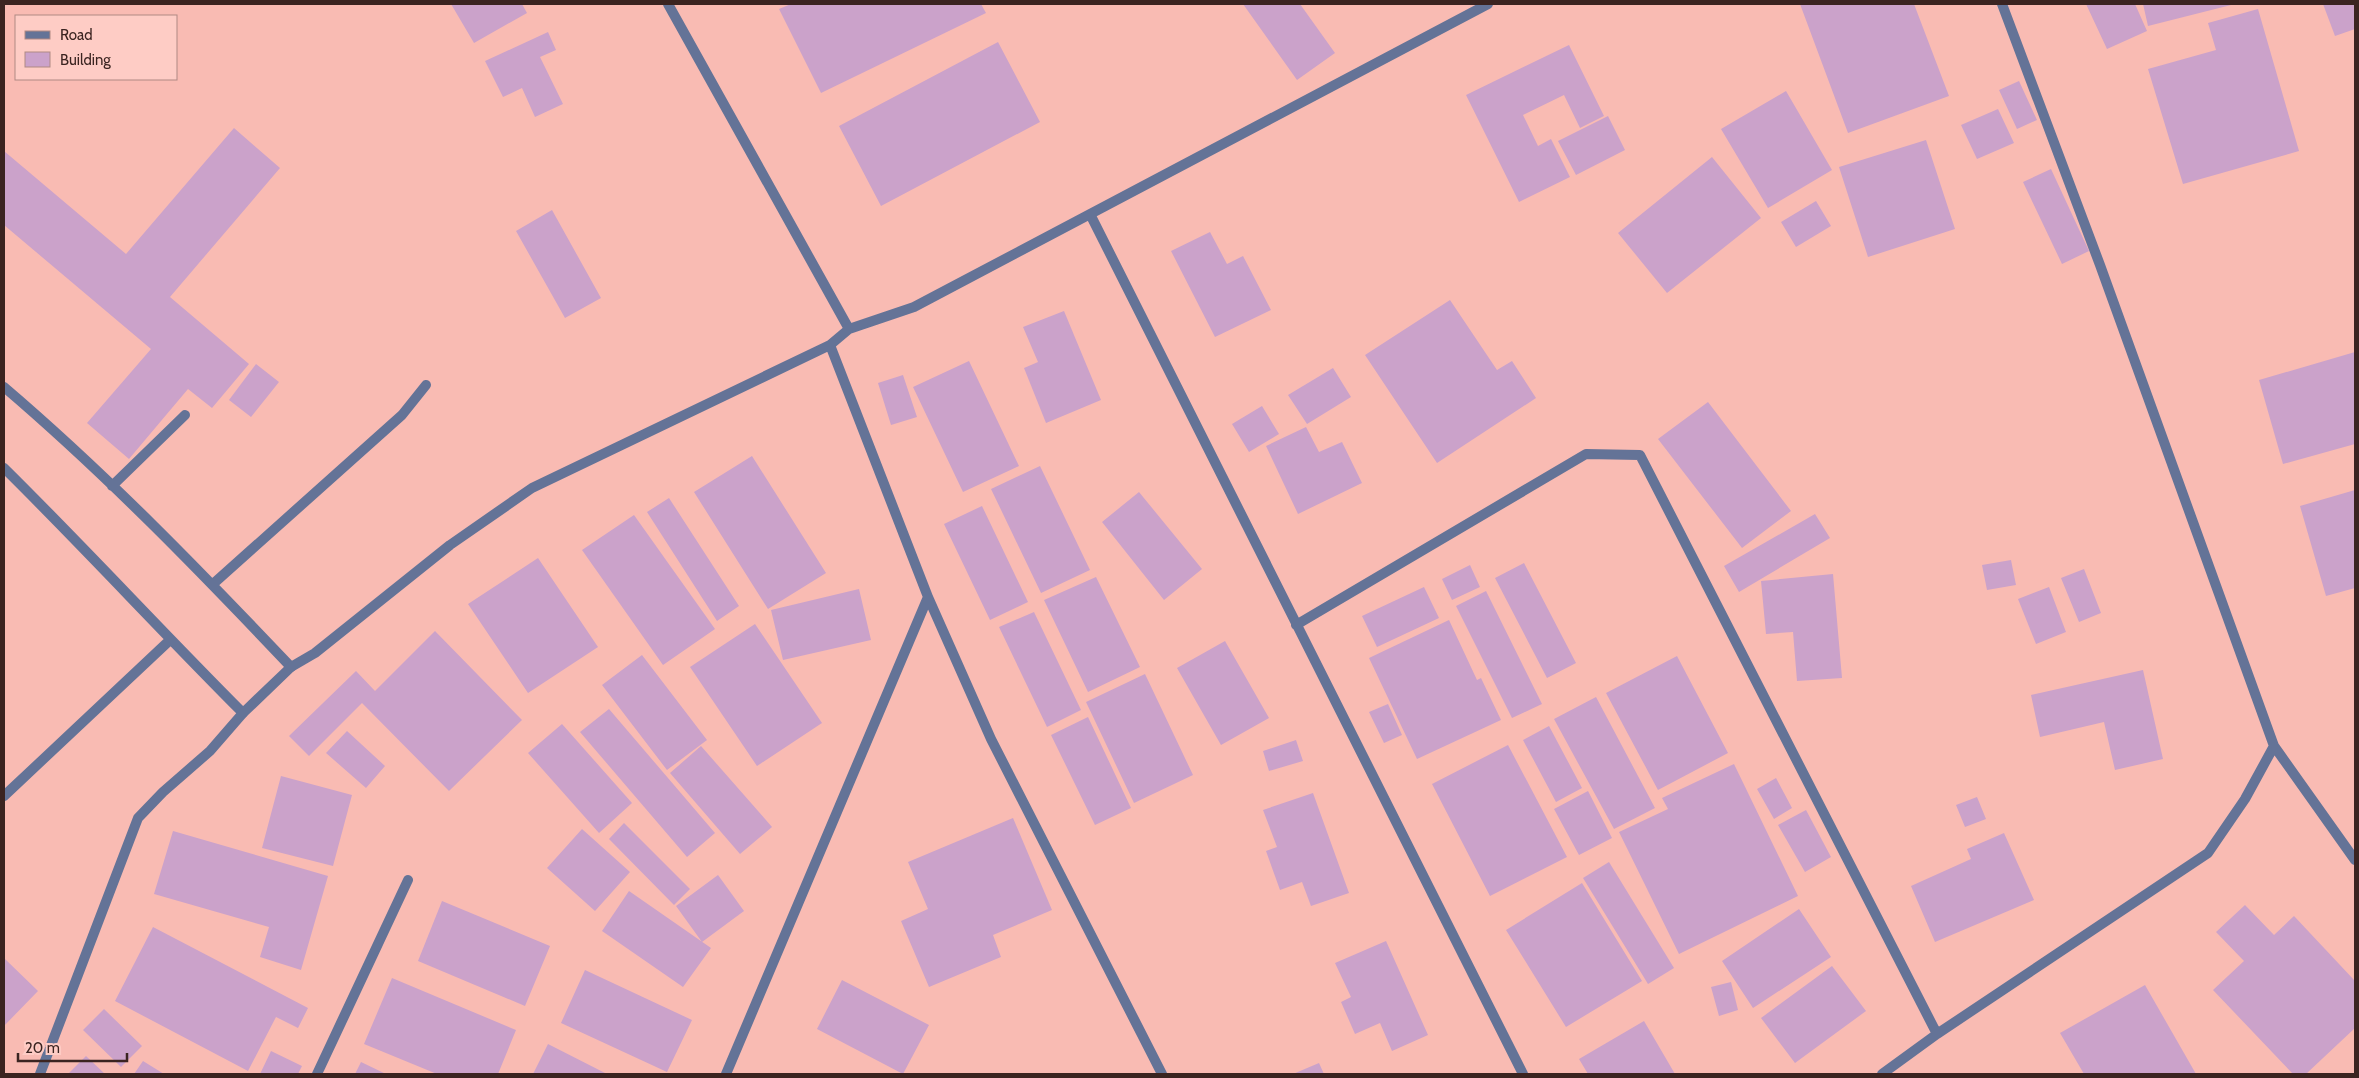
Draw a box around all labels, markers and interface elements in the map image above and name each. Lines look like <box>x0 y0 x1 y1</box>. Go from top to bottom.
legend <box>15 15 178 80</box>
text: Road <box>60 26 93 44</box>
text: Building <box>60 51 111 69</box>
scale bar <box>18 1030 126 1062</box>
text: 20 m <box>25 1039 60 1057</box>

